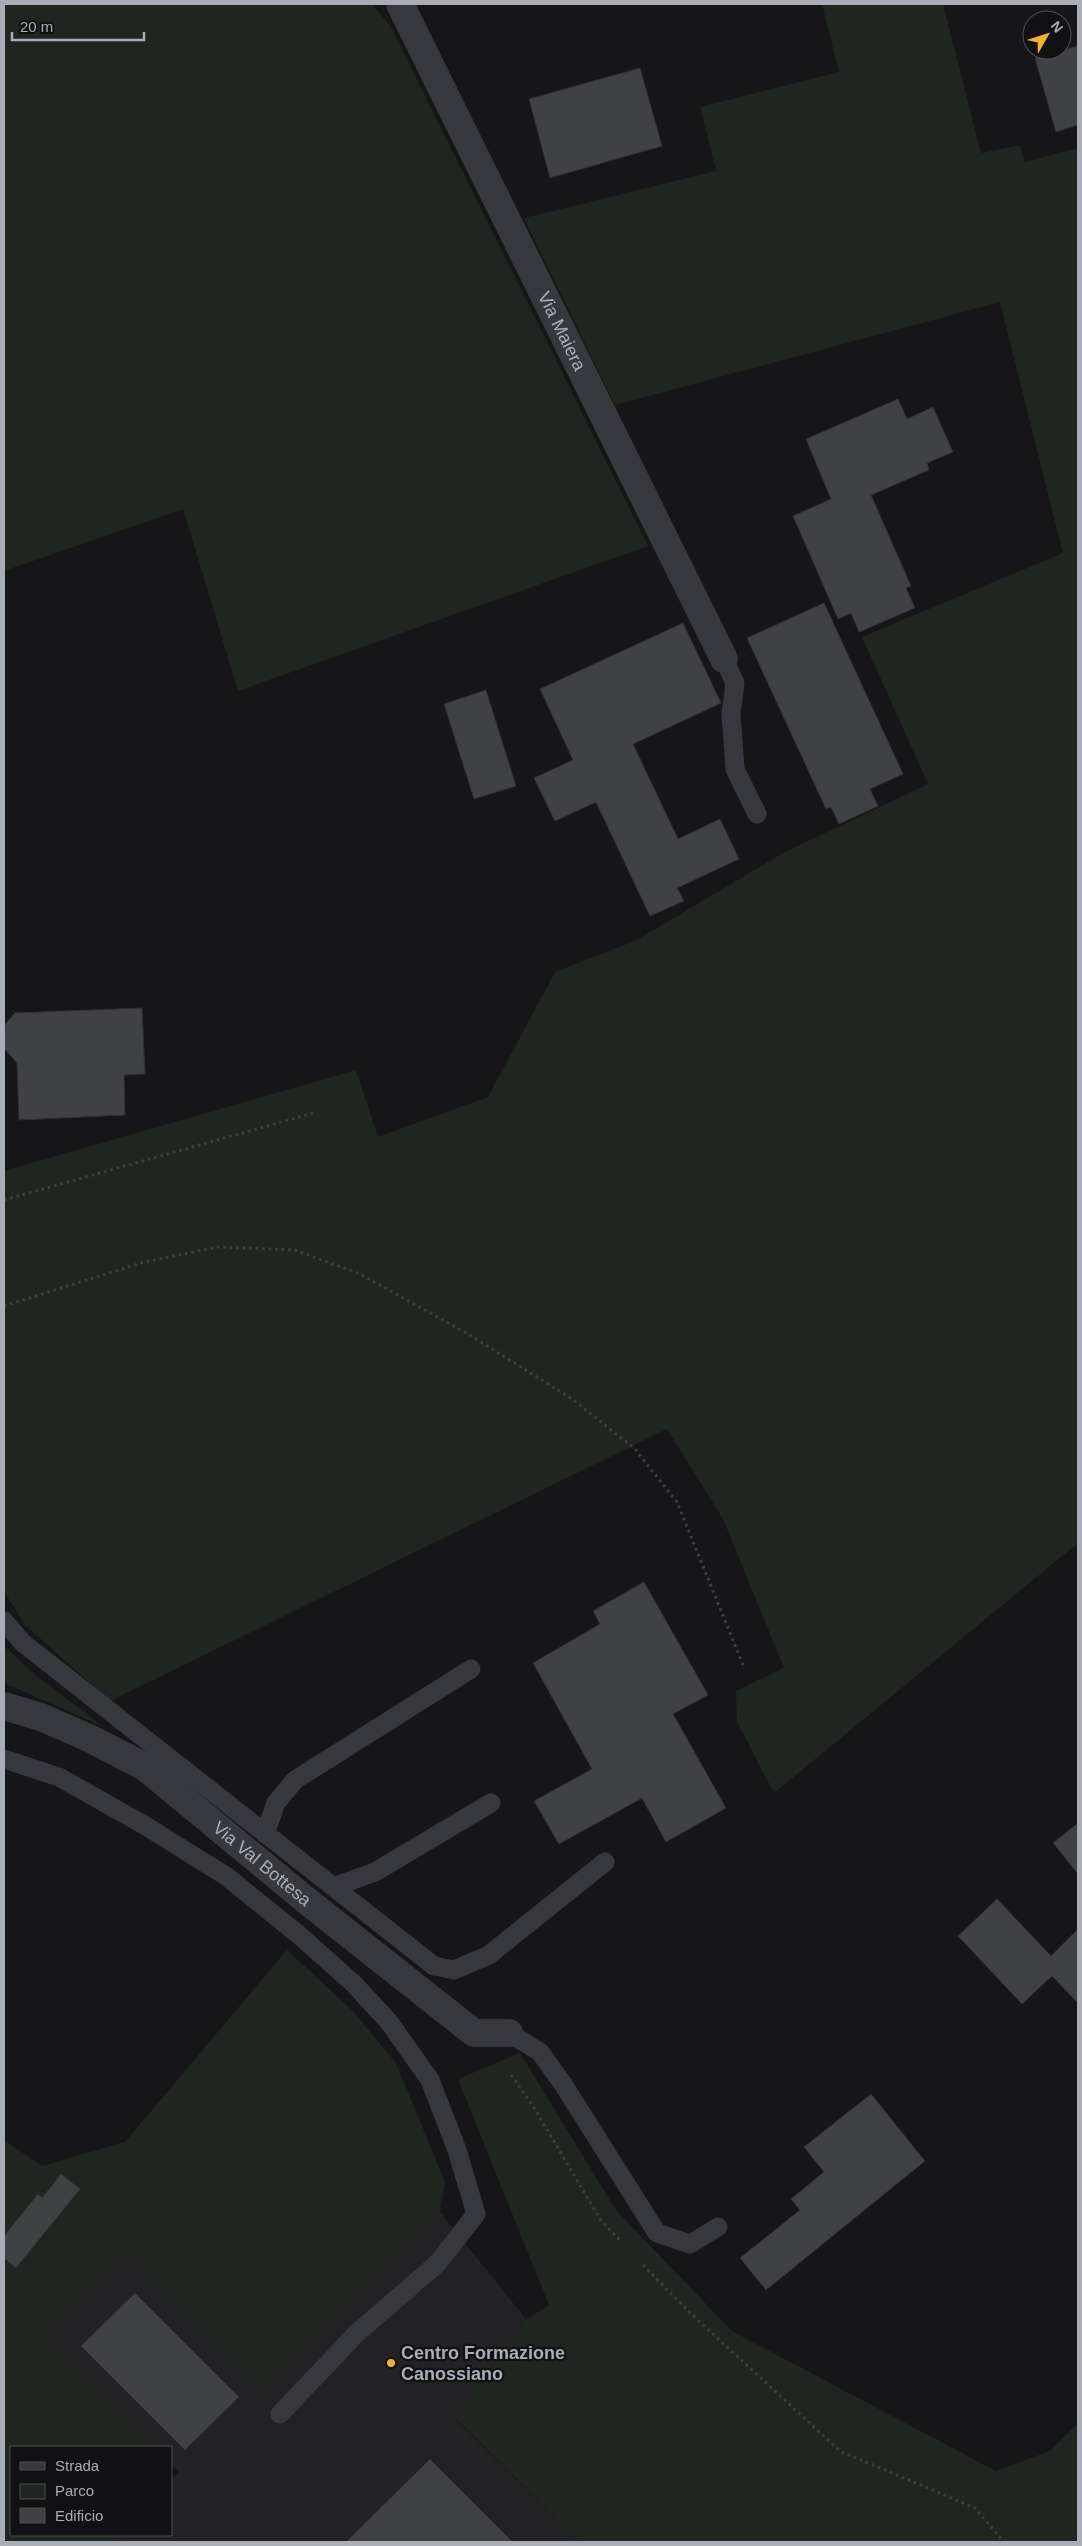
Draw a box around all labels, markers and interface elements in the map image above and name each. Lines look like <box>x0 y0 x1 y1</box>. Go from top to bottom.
scale bar <box>12 10 145 42</box>
north arrow <box>1022 10 1072 60</box>
text: 20 m <box>20 18 53 35</box>
text: N <box>1048 18 1067 36</box>
street label: Via Maiera <box>534 288 590 375</box>
street label: Via Val Bottesa <box>209 1817 316 1911</box>
place label: Centro Formazione Canossiano <box>401 2343 565 2384</box>
marker: Centro Formazione Canossiano <box>385 2357 397 2369</box>
legend <box>10 2446 172 2536</box>
text: Strada <box>55 2457 100 2474</box>
text: Parco <box>55 2482 94 2499</box>
text: Edificio <box>55 2507 103 2524</box>

